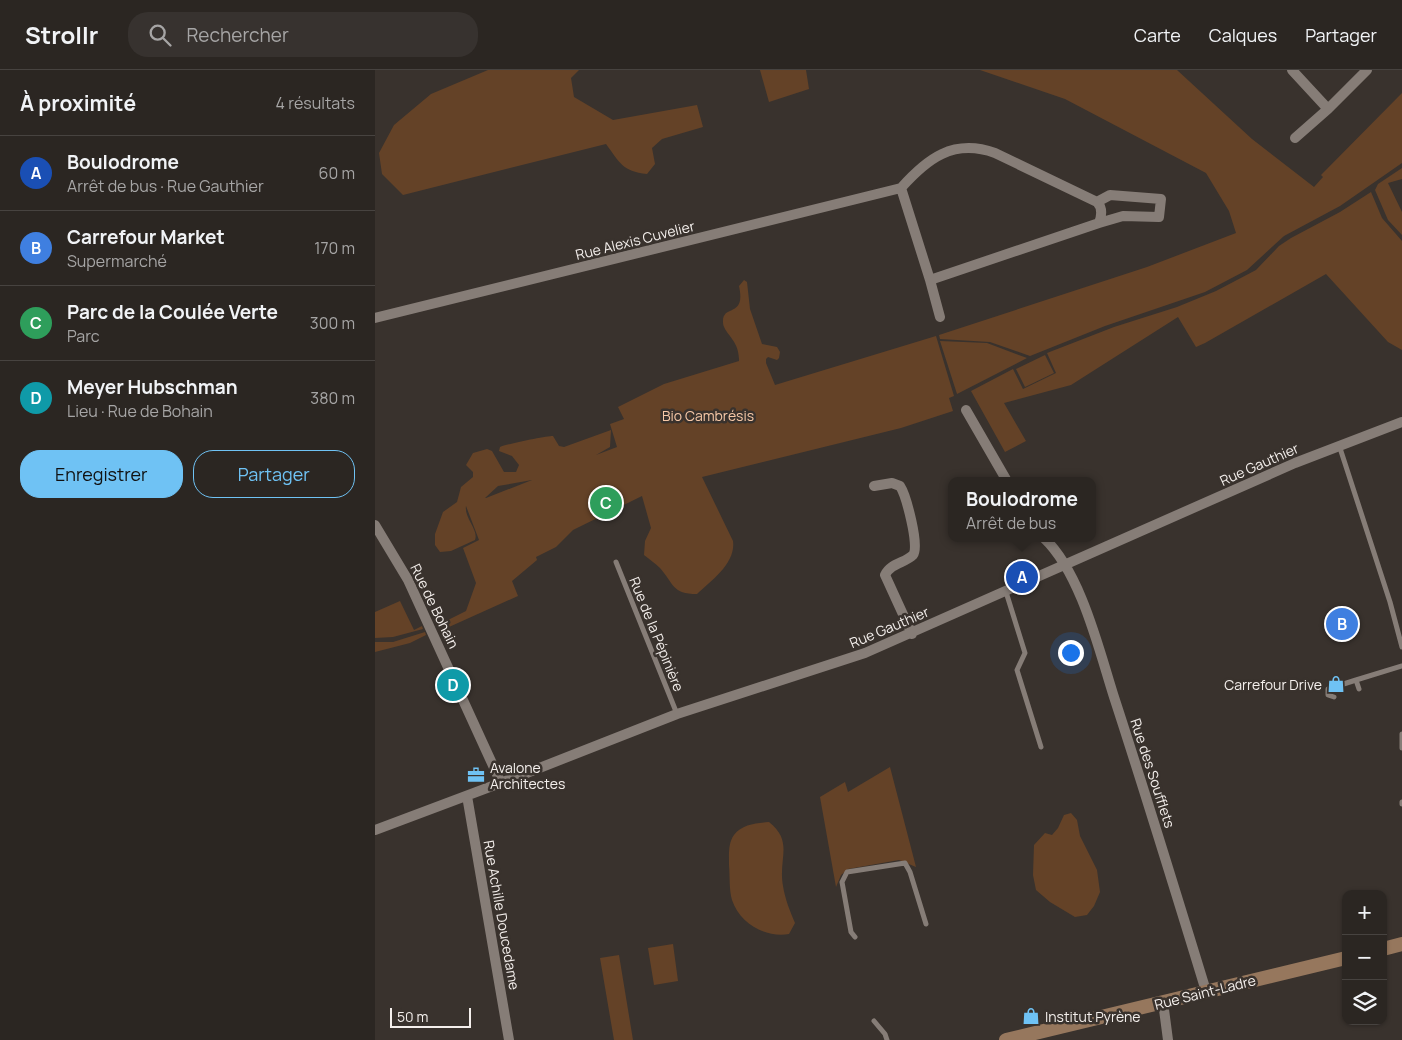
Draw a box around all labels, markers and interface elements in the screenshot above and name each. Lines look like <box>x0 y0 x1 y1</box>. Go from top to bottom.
search box <box>128 12 478 57</box>
text: Strollr <box>25 18 98 51</box>
icon: search <box>146 21 174 49</box>
text: Rechercher <box>186 22 289 48</box>
text: Carte <box>1134 23 1181 47</box>
text: Calques <box>1209 23 1277 47</box>
text: Partager <box>1305 23 1377 47</box>
text: À proximité <box>20 89 136 117</box>
text: 4 résultats <box>276 92 355 114</box>
text: Boulodrome <box>67 149 179 175</box>
text: A <box>31 162 41 184</box>
text: 60 m <box>319 162 355 184</box>
text: Arrêt de bus · Rue Gauthier <box>67 175 264 197</box>
street label: Rue Alexis Cuvelier <box>573 216 697 264</box>
text: Carrefour Market <box>67 224 225 250</box>
text: B <box>31 237 41 259</box>
text: 170 m <box>314 237 355 259</box>
text: Supermarché <box>67 250 167 272</box>
text: Parc de la Coulée Verte <box>67 299 278 325</box>
text: C <box>30 312 42 334</box>
text: 300 m <box>310 312 355 334</box>
text: Parc <box>67 325 100 347</box>
text: Meyer Hubschman <box>67 374 238 400</box>
text: D <box>30 387 42 409</box>
text: 380 m <box>310 387 355 409</box>
text: Lieu · Rue de Bohain <box>67 400 213 422</box>
park label: Bio Cambrésis <box>662 406 754 425</box>
street label: Rue Gauthier <box>1217 438 1301 490</box>
button: Enregistrer <box>20 450 183 498</box>
button: Partager <box>193 450 355 498</box>
popup <box>948 477 1096 542</box>
pin: C <box>590 484 622 522</box>
text: Boulodrome <box>966 486 1078 512</box>
text: Arrêt de bus <box>966 512 1056 534</box>
pin: A <box>1006 558 1038 596</box>
street label: Rue de Bohain <box>406 561 464 651</box>
street label: Rue de la Pépinière <box>625 574 689 694</box>
street label: Rue Gauthier <box>846 602 932 652</box>
pin: B <box>1326 605 1358 643</box>
your location <box>1058 640 1084 666</box>
pin: D <box>437 666 469 704</box>
shop icon: Carrefour Drive <box>1326 674 1346 694</box>
place label: Carrefour Drive <box>1224 675 1322 694</box>
street label: Rue des Soufflets <box>1126 716 1180 830</box>
place label: Avalone Architectes <box>490 758 565 793</box>
office icon: Avalone Architectes <box>466 765 486 785</box>
street label: Rue Achille Doucedame <box>479 839 525 991</box>
map controls <box>1342 890 1387 1025</box>
button: + <box>1342 890 1387 935</box>
button: − <box>1342 935 1387 980</box>
street label: Rue Saint-Ladre <box>1152 970 1258 1014</box>
button: layers <box>1342 980 1387 1025</box>
scale bar <box>390 1005 471 1028</box>
shop icon: Institut Pyrène <box>1021 1006 1041 1026</box>
text: 50 m <box>397 1007 428 1026</box>
place label: Institut Pyrène <box>1045 1007 1140 1026</box>

